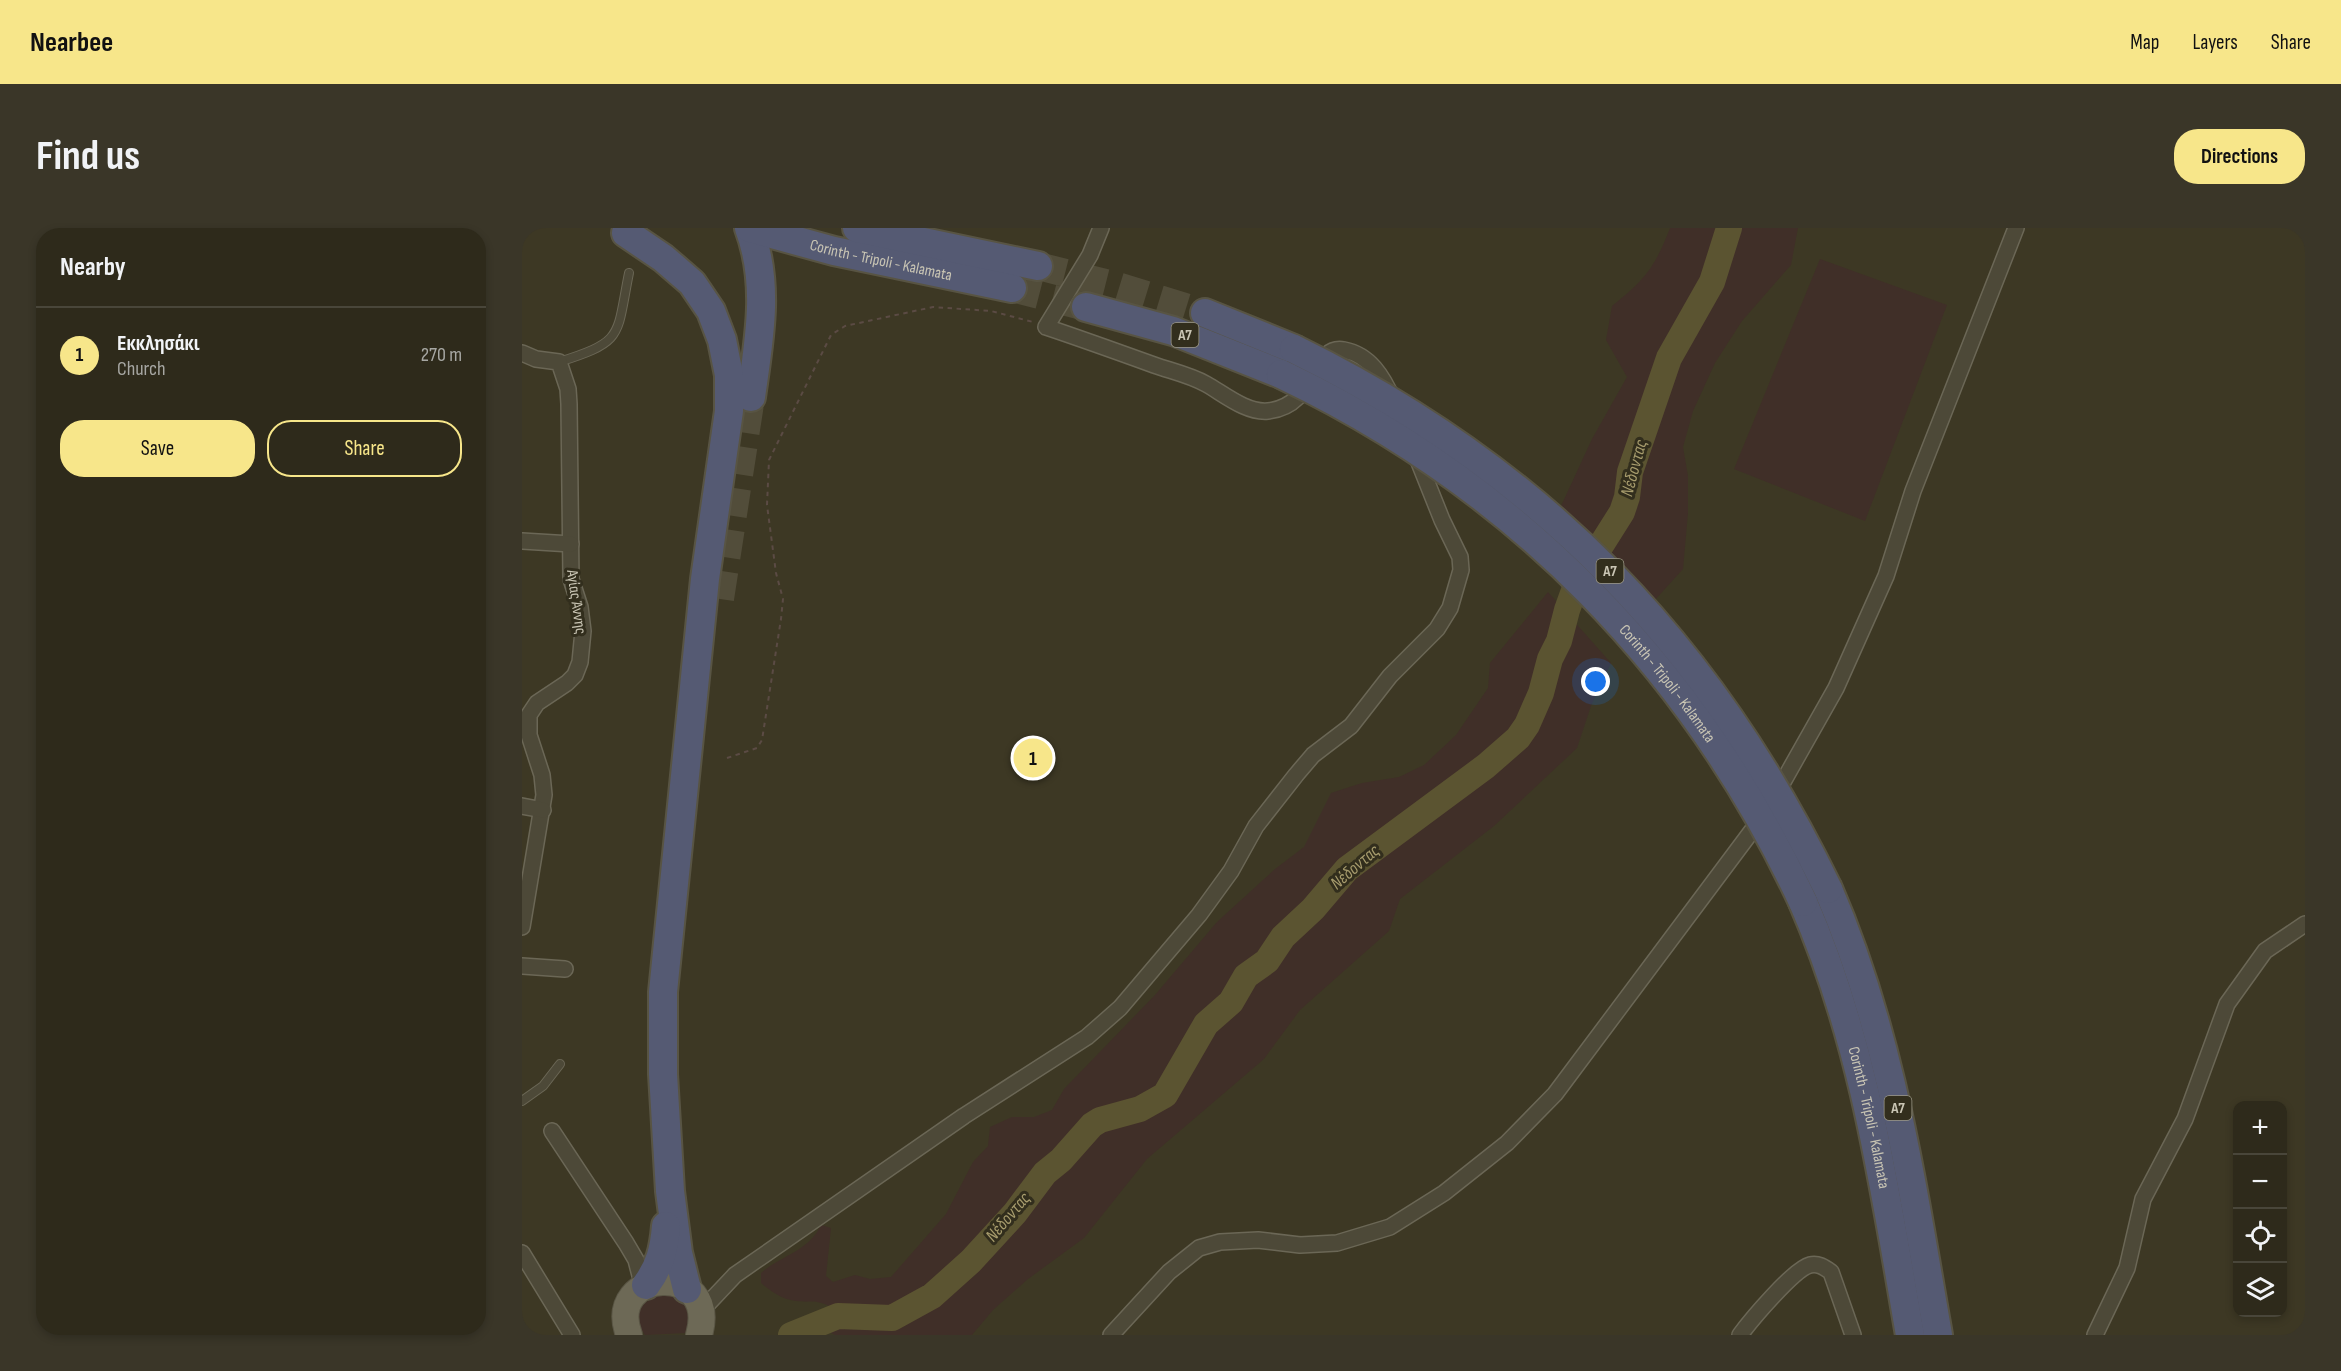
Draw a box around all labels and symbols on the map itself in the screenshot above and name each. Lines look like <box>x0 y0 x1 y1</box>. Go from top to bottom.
street label: Corinth - Tripoli - Kalamata <box>808 235 954 285</box>
road number: Α7 <box>1172 323 1198 347</box>
water label: Νέδoντας <box>1616 437 1652 499</box>
road number: Α7 <box>1596 559 1624 583</box>
street label: Αγίας Άννης <box>562 568 590 635</box>
street label: Corinth - Tripoli - Kalamata <box>1615 621 1719 746</box>
your location <box>1581 667 1610 696</box>
pin: 1 <box>1014 736 1052 780</box>
water label: Νέδoντας <box>1326 840 1384 894</box>
street label: Corinth - Tripoli - Kalamata <box>1844 1045 1894 1190</box>
road number: Α7 <box>1884 1096 1912 1120</box>
water label: Νέδoντας <box>981 1188 1035 1246</box>

